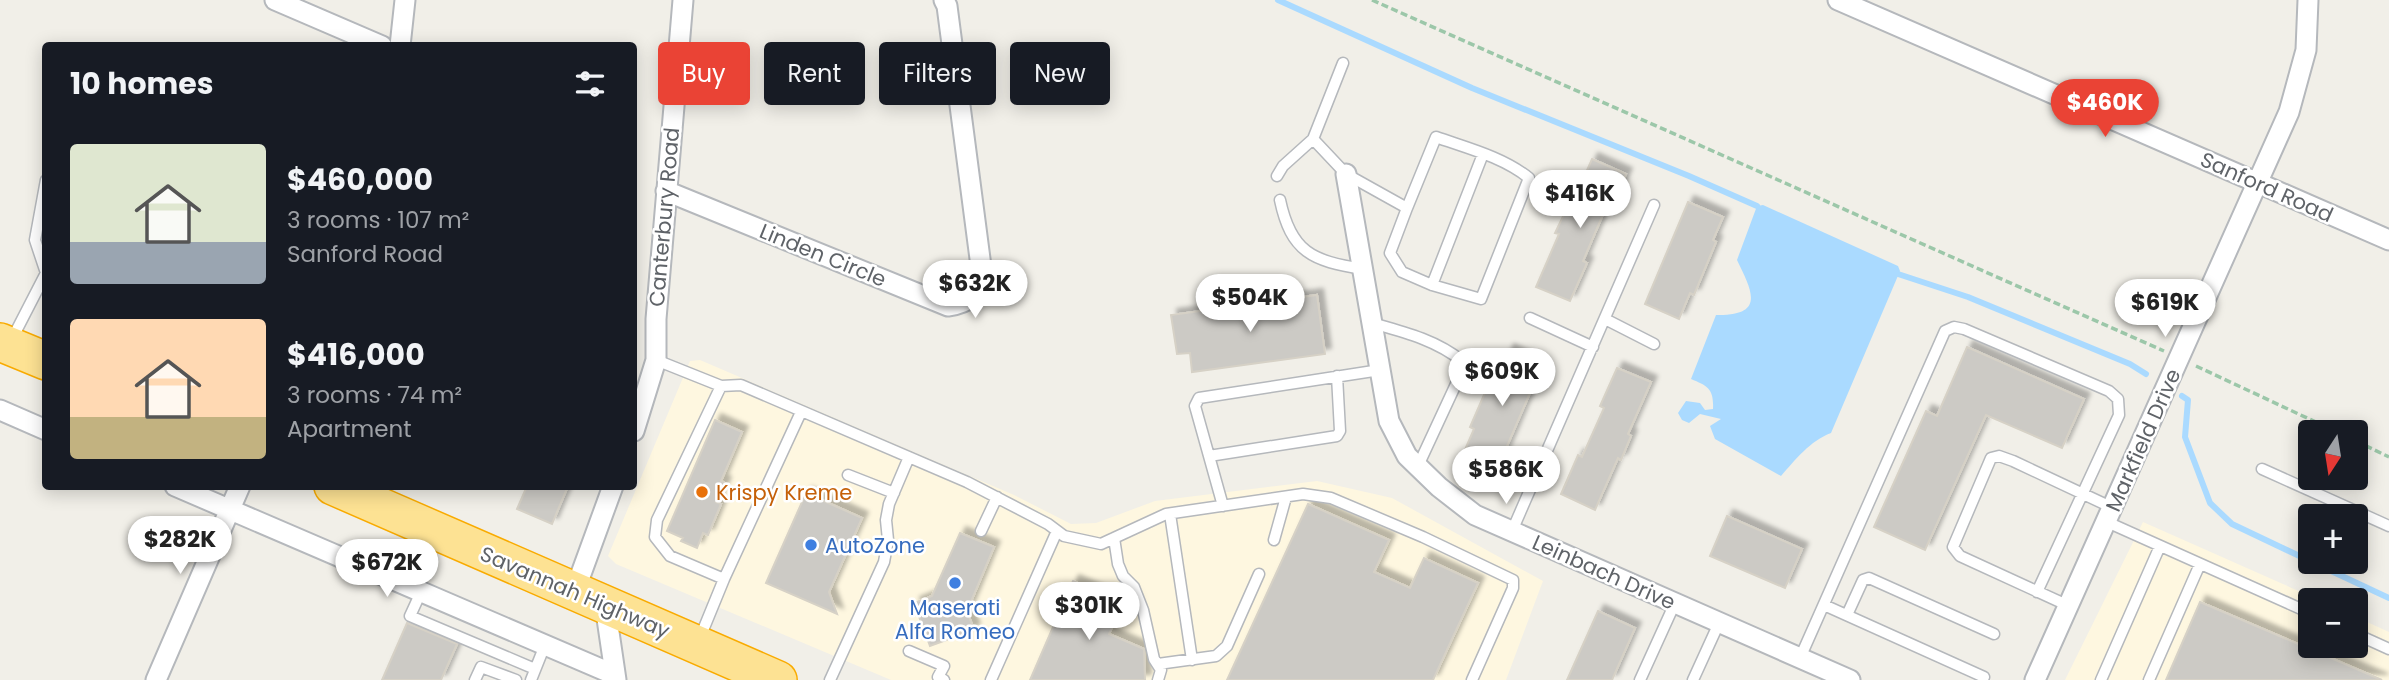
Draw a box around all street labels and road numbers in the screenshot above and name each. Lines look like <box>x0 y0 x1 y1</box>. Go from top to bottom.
street label: Canterbury Road <box>642 126 686 308</box>
street label: Sanford Road <box>2196 145 2338 229</box>
street label: Linden Circle <box>755 216 891 294</box>
street label: Markfield Drive <box>2099 364 2187 516</box>
street label: Leinbach Drive <box>1528 528 1680 616</box>
street label: Savannah Highway <box>476 539 674 645</box>

